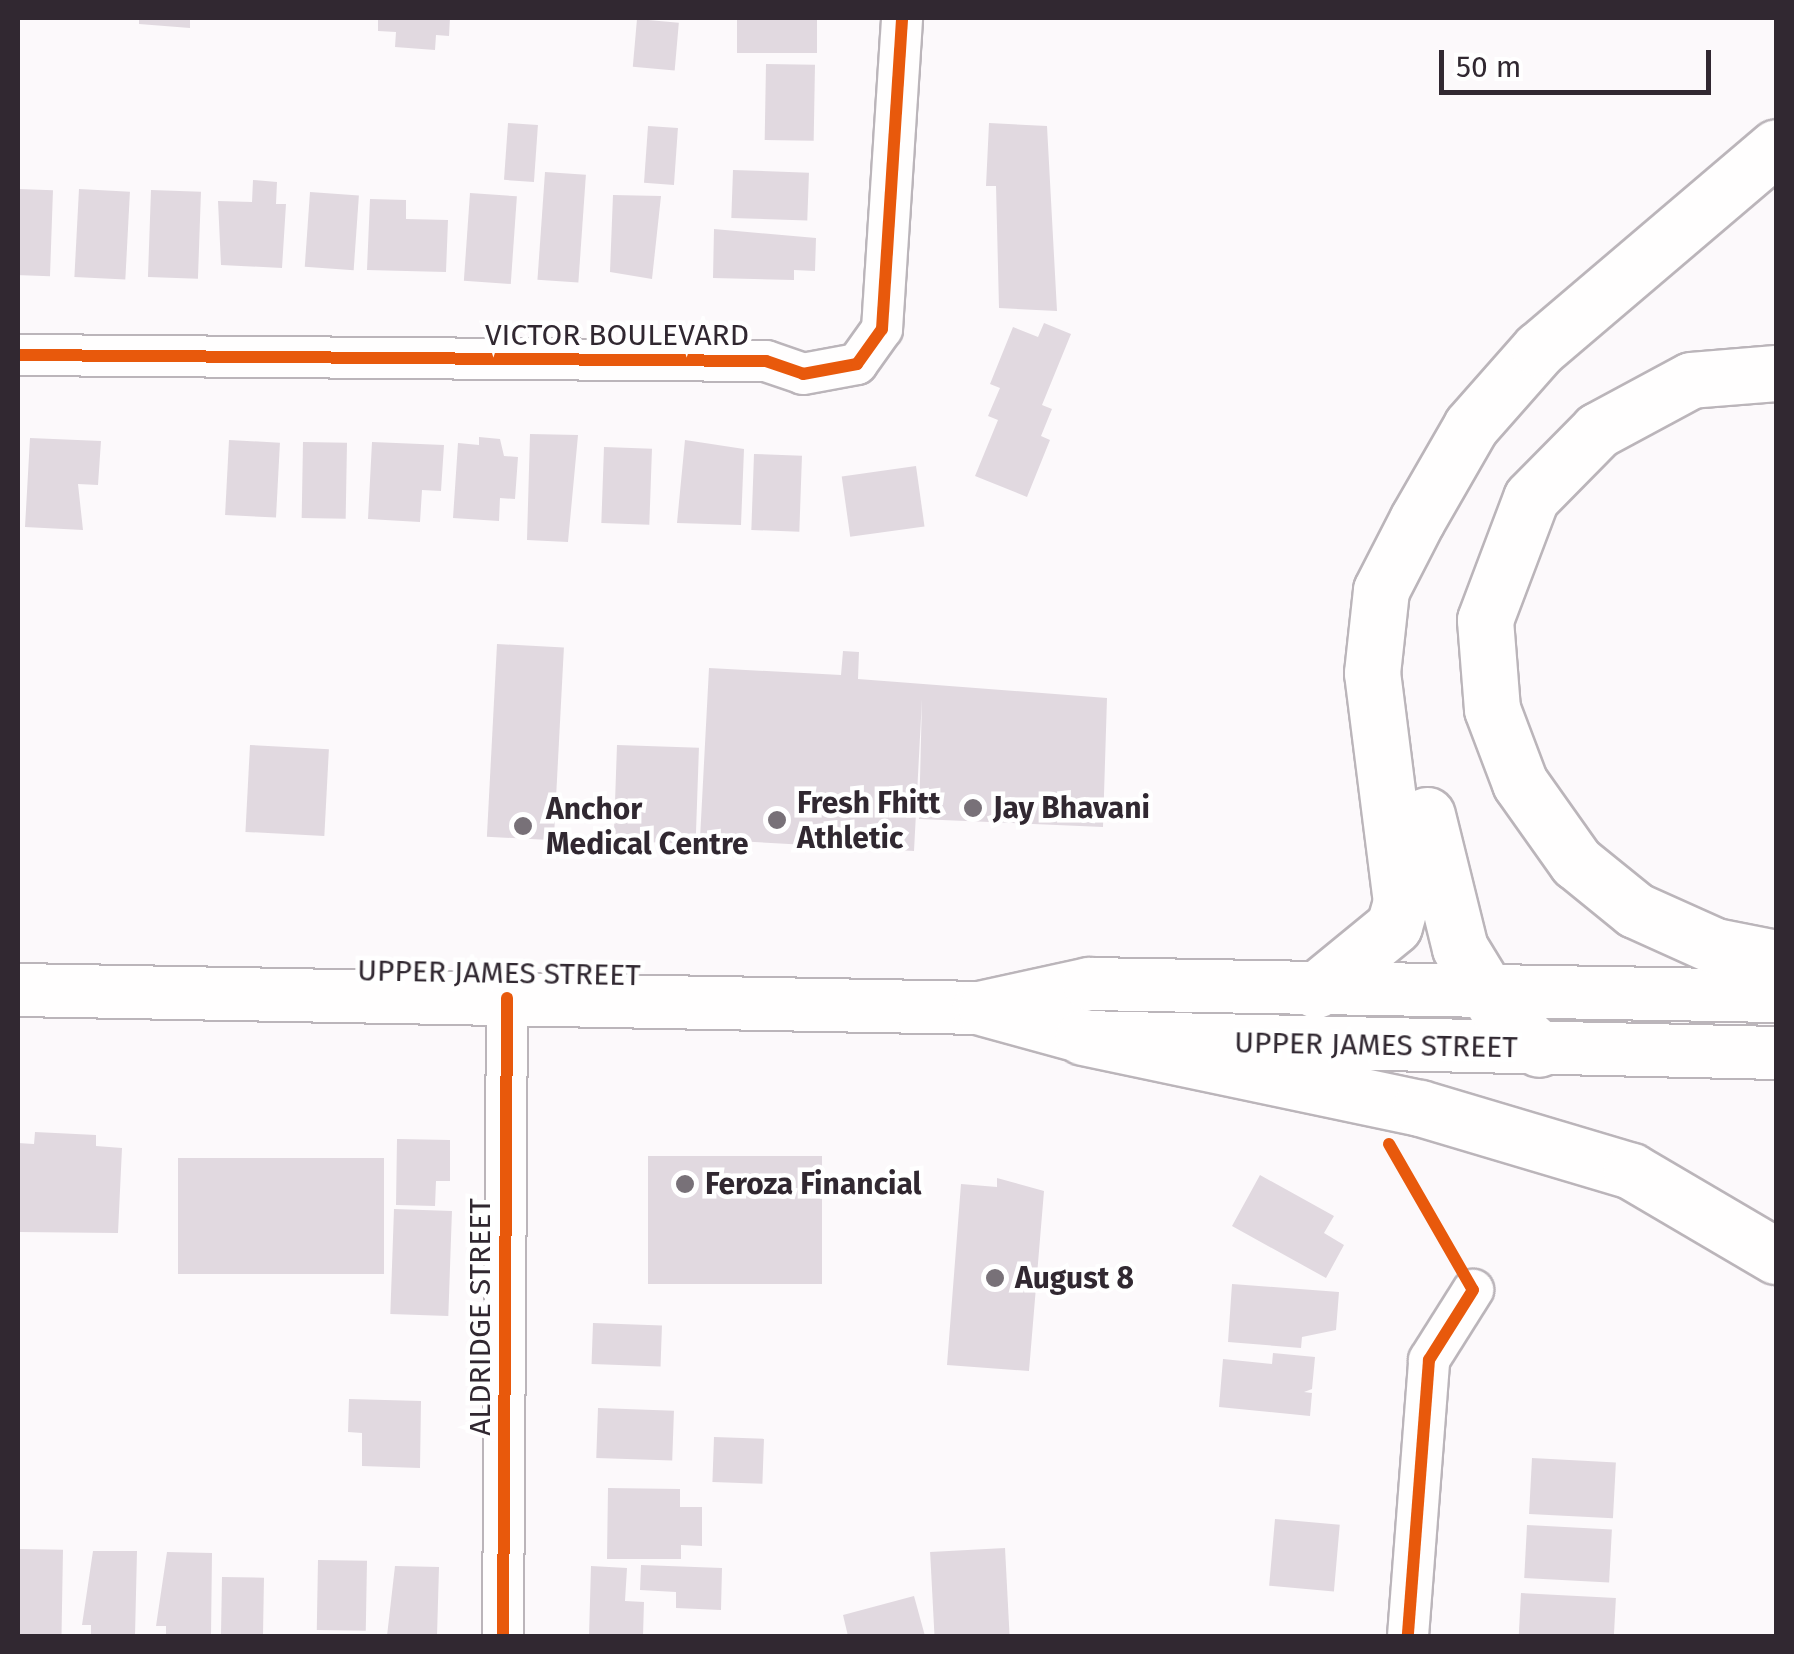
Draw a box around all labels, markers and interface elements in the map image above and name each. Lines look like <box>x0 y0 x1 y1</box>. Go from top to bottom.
scale bar <box>1444 30 1716 92</box>
text: 50 m <box>1456 49 1521 85</box>
street label: VICTOR BOULEVARD <box>485 317 749 353</box>
place label: Fresh Fhitt Athletic <box>797 785 940 856</box>
place label: Jay Bhavani <box>993 790 1150 826</box>
place label: Anchor Medical Centre <box>546 791 749 862</box>
marker: Jay Bhavani <box>962 797 984 819</box>
marker: Fresh Fhitt Athletic <box>766 809 788 831</box>
marker: Anchor Medical Centre <box>510 813 536 839</box>
street label: UPPER JAMES STREET <box>357 953 641 993</box>
street label: UPPER JAMES STREET <box>1234 1025 1518 1065</box>
place label: Feroza Financial <box>705 1166 922 1202</box>
marker: Feroza Financial <box>674 1173 696 1195</box>
street label: ALDRIDGE STREET <box>462 1198 498 1436</box>
place label: August 8 <box>1015 1260 1134 1296</box>
marker: August 8 <box>984 1267 1006 1289</box>

